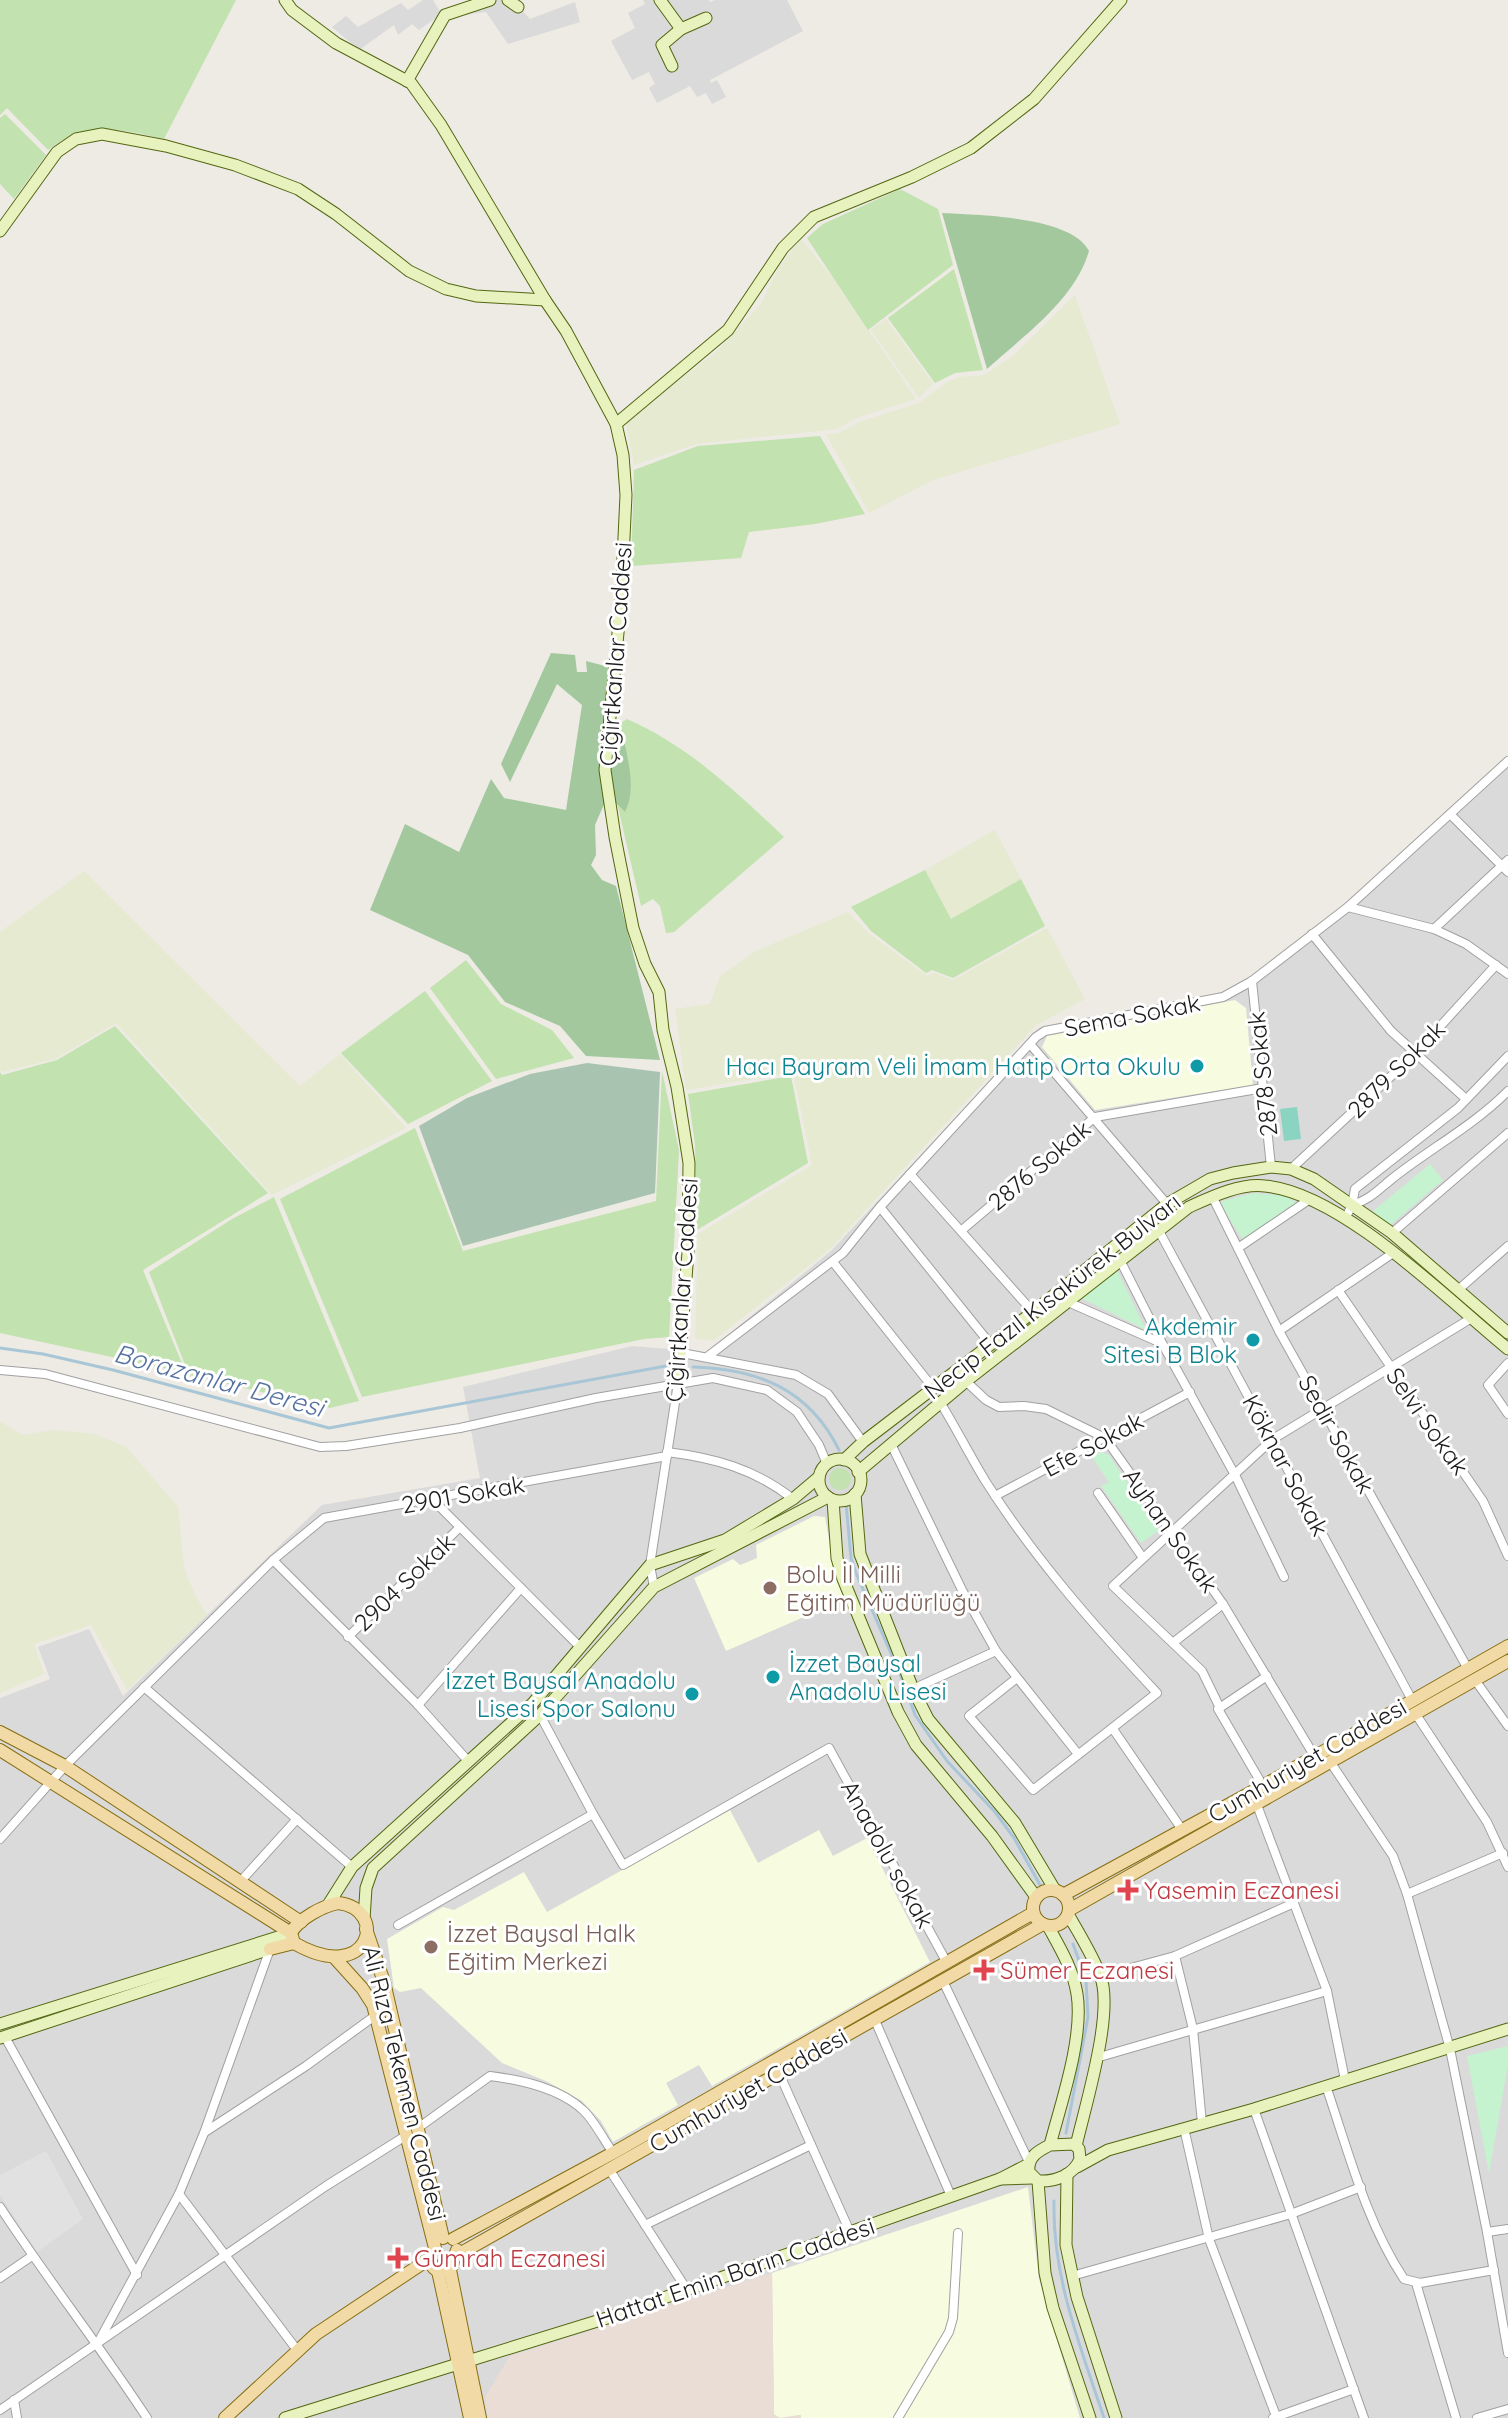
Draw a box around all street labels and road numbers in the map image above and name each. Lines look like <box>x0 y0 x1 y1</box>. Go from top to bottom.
street label: Çiğirtkanlar Caddesi <box>592 541 638 767</box>
street label: Sema Sokak <box>1061 987 1203 1043</box>
street label: 2878 Sokak <box>1241 1010 1283 1138</box>
street label: 2879 Sokak <box>1341 1014 1451 1124</box>
street label: 2876 Sokak <box>982 1113 1096 1217</box>
street label: Çiğirtkanlar Caddesi <box>658 1177 704 1403</box>
street label: Necip Fazıl Kısakürek Bulvarı <box>918 1187 1186 1405</box>
street label: Selvi Sokak <box>1380 1361 1476 1481</box>
street label: Sedir Sokak <box>1292 1370 1382 1498</box>
street label: Köknar Sokak <box>1236 1389 1336 1541</box>
street label: Efe Sokak <box>1038 1405 1148 1483</box>
street label: Ayhan Sokak <box>1117 1462 1225 1598</box>
street label: 2901 Sokak <box>399 1468 527 1520</box>
street label: 2904 Sokak <box>347 1527 461 1637</box>
street label: Cumhuriyet Caddesi <box>1203 1691 1411 1829</box>
street label: Anadolu sokak <box>835 1775 941 1933</box>
street label: Ali Rıza Tekemen Caddesi <box>356 1942 454 2224</box>
street label: Cumhuriyet Caddesi <box>644 2021 852 2159</box>
street label: Hattat Emin Barın Caddesi <box>592 2210 878 2334</box>

